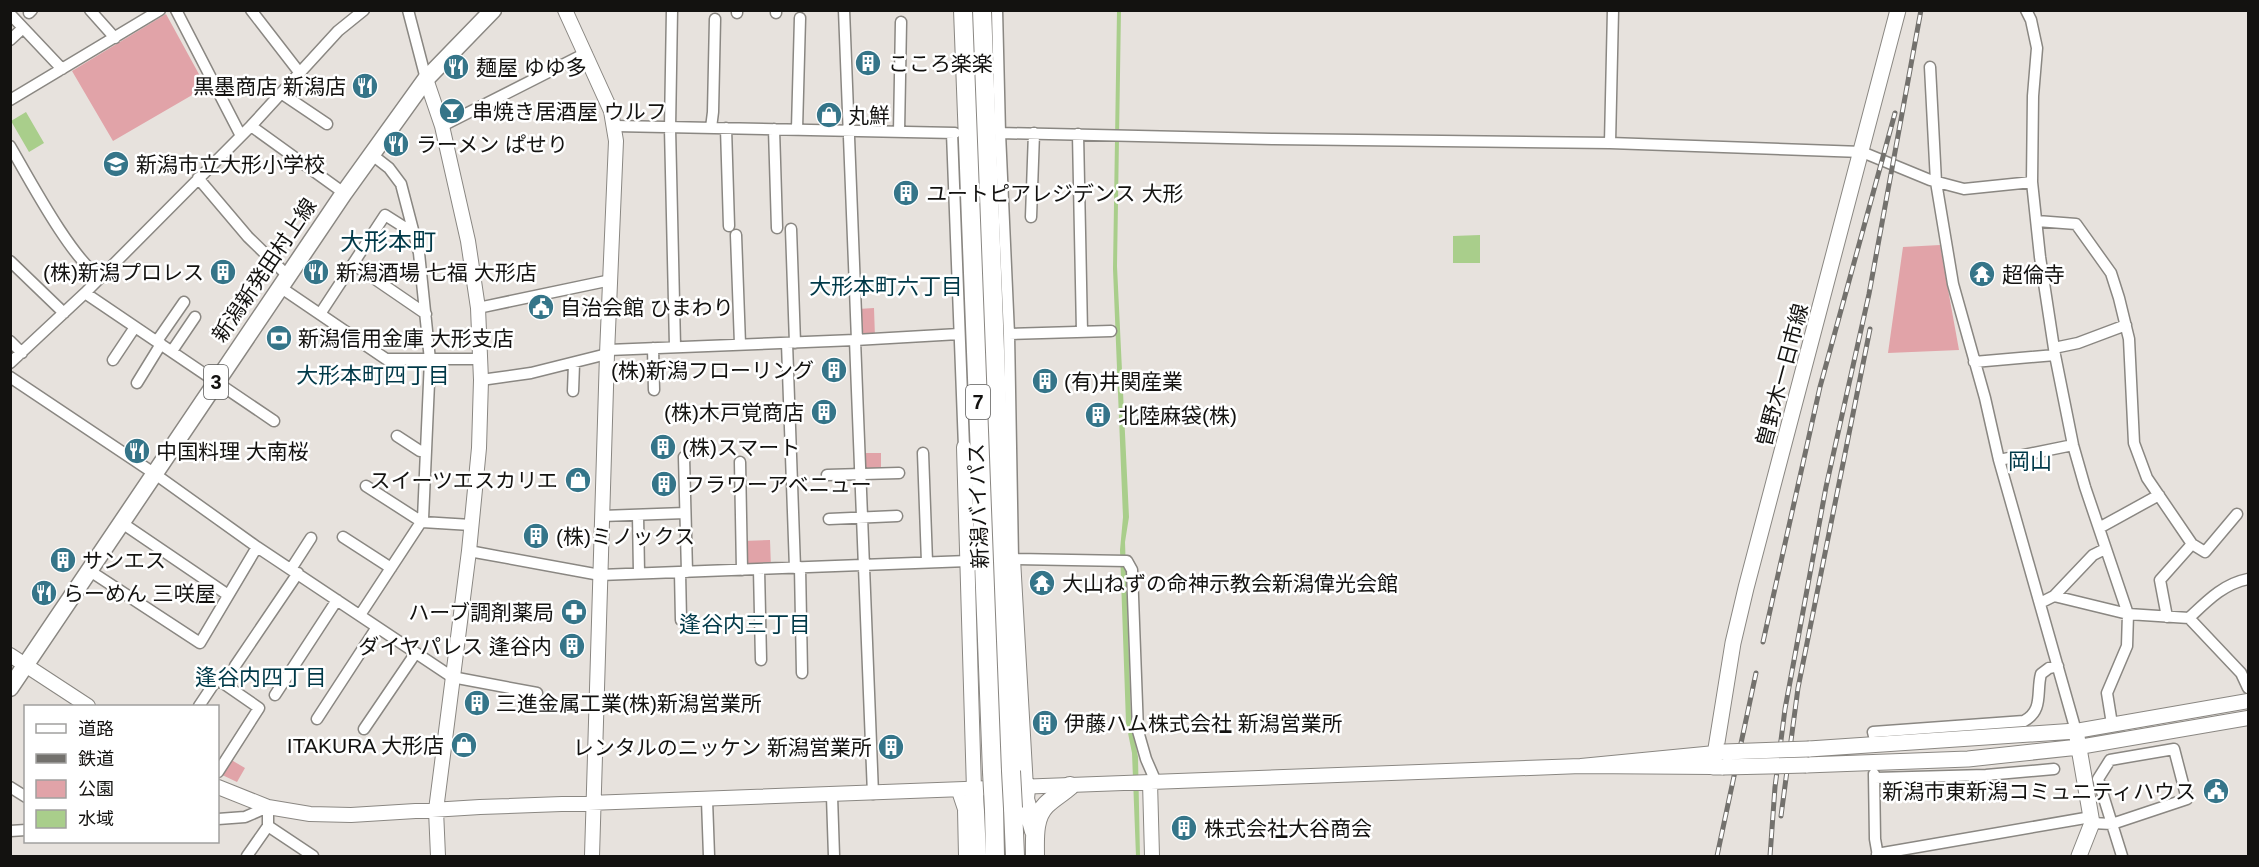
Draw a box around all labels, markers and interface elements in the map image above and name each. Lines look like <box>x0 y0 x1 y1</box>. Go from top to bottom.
building icon: こころ楽楽 <box>853 48 883 78</box>
restaurant icon: 麺屋 ゆゆ多 <box>441 52 471 82</box>
place label: こころ楽楽 <box>888 52 993 75</box>
place label: 麺屋 ゆゆ多 <box>476 56 587 79</box>
restaurant icon: 黒墨商店 新潟店 <box>350 71 380 101</box>
place label: 黒墨商店 新潟店 <box>193 75 346 98</box>
bar icon: 串焼き居酒屋 ウルフ <box>437 96 467 126</box>
place label: 串焼き居酒屋 ウルフ <box>472 100 667 123</box>
shop icon: 丸鮮 <box>814 100 844 130</box>
place label: 丸鮮 <box>848 104 890 127</box>
restaurant icon: ラーメン ぱせり <box>381 129 411 159</box>
place label: ラーメン ぱせり <box>416 133 568 156</box>
school or university icon: 新潟市立大形小学校 <box>101 149 131 179</box>
place label: 新潟市立大形小学校 <box>136 153 325 176</box>
building icon: ユートピアレジデンス 大形 <box>891 178 921 208</box>
place label: ユートピアレジデンス 大形 <box>926 182 1183 205</box>
street label: 新潟新発田村上線 <box>207 194 321 346</box>
district label: 大形本町 <box>340 228 436 255</box>
building icon: (株)新潟プロレス <box>208 257 238 287</box>
restaurant icon: 新潟酒場 七福 大形店 <box>301 257 331 287</box>
temple icon: 超倫寺 <box>1967 259 1997 289</box>
place label: (株)新潟プロレス <box>43 261 204 284</box>
place label: 新潟酒場 七福 大形店 <box>336 261 537 284</box>
place label: 超倫寺 <box>2002 263 2065 286</box>
district label: 大形本町六丁目 <box>809 274 963 299</box>
public building icon: 自治会館 ひまわり <box>526 292 556 322</box>
place label: 自治会館 ひまわり <box>560 296 734 319</box>
street label: 曽野木一日市線 <box>1752 301 1812 449</box>
bank icon: 新潟信用金庫 大形支店 <box>264 323 294 353</box>
place label: 新潟信用金庫 大形支店 <box>298 327 514 350</box>
building icon: (株)新潟フローリング <box>819 355 849 385</box>
place label: (株)新潟フローリング <box>611 359 814 382</box>
district label: 大形本町四丁目 <box>296 363 450 388</box>
road number: 3 <box>204 365 228 399</box>
building icon: (有)井関産業 <box>1030 366 1060 396</box>
place label: (有)井関産業 <box>1064 370 1183 393</box>
road number: 7 <box>966 385 990 419</box>
building icon: (株)木戸覚商店 <box>809 397 839 427</box>
building icon: 北陸麻袋(株) <box>1083 400 1113 430</box>
place label: (株)木戸覚商店 <box>664 401 804 424</box>
place label: 北陸麻袋(株) <box>1118 404 1237 427</box>
building icon: (株)スマート <box>648 432 678 462</box>
restaurant icon: 中国料理 大南桜 <box>122 436 152 466</box>
place label: (株)スマート <box>682 436 800 459</box>
place label: 中国料理 大南桜 <box>156 440 309 463</box>
street label: 新潟バイパス <box>964 443 992 569</box>
district label: 岡山 <box>2008 449 2052 474</box>
shop icon: スイーツエスカリエ <box>563 465 593 495</box>
place label: スイーツエスカリエ <box>369 469 558 492</box>
building icon: フラワーアベニュー <box>649 469 679 499</box>
place label: フラワーアベニュー <box>684 473 872 496</box>
building icon: (株)ミノックス <box>521 521 551 551</box>
place label: (株)ミノックス <box>556 525 695 548</box>
building icon: サンエス <box>48 545 78 575</box>
place label: サンエス <box>82 549 166 572</box>
temple icon: 大山ねずの命神示教会新潟偉光会館 <box>1027 568 1057 598</box>
place label: 大山ねずの命神示教会新潟偉光会館 <box>1062 572 1398 595</box>
restaurant icon: らーめん 三咲屋 <box>29 578 59 608</box>
place label: らーめん 三咲屋 <box>63 582 216 605</box>
pharmacy icon: ハーブ調剤薬局 <box>559 597 589 627</box>
place label: ハーブ調剤薬局 <box>408 601 554 624</box>
district label: 逢谷内三丁目 <box>679 612 811 637</box>
building icon: ダイヤパレス 逢谷内 <box>557 631 587 661</box>
place label: ダイヤパレス 逢谷内 <box>358 635 552 658</box>
district label: 逢谷内四丁目 <box>195 665 327 690</box>
building icon: 三進金属工業(株)新潟営業所 <box>462 688 492 718</box>
place label: 三進金属工業(株)新潟営業所 <box>496 692 762 715</box>
legend <box>24 705 219 843</box>
building icon: 伊藤ハム株式会社 新潟営業所 <box>1030 708 1060 738</box>
place label: 伊藤ハム株式会社 新潟営業所 <box>1064 712 1343 735</box>
text: 道路 <box>78 719 114 739</box>
shop icon: ITAKURA 大形店 <box>449 730 479 760</box>
building icon: レンタルのニッケン 新潟営業所 <box>876 732 906 762</box>
place label: ITAKURA 大形店 <box>287 734 444 757</box>
place label: レンタルのニッケン 新潟営業所 <box>573 736 872 759</box>
text: 鉄道 <box>78 749 114 769</box>
public building icon: 新潟市東新潟コミュニティハウス <box>2201 776 2231 806</box>
text: 公園 <box>78 779 114 799</box>
place label: 新潟市東新潟コミュニティハウス <box>1882 780 2196 803</box>
text: 水域 <box>78 809 114 829</box>
building icon: 株式会社大谷商会 <box>1169 813 1199 843</box>
place label: 株式会社大谷商会 <box>1204 817 1372 840</box>

